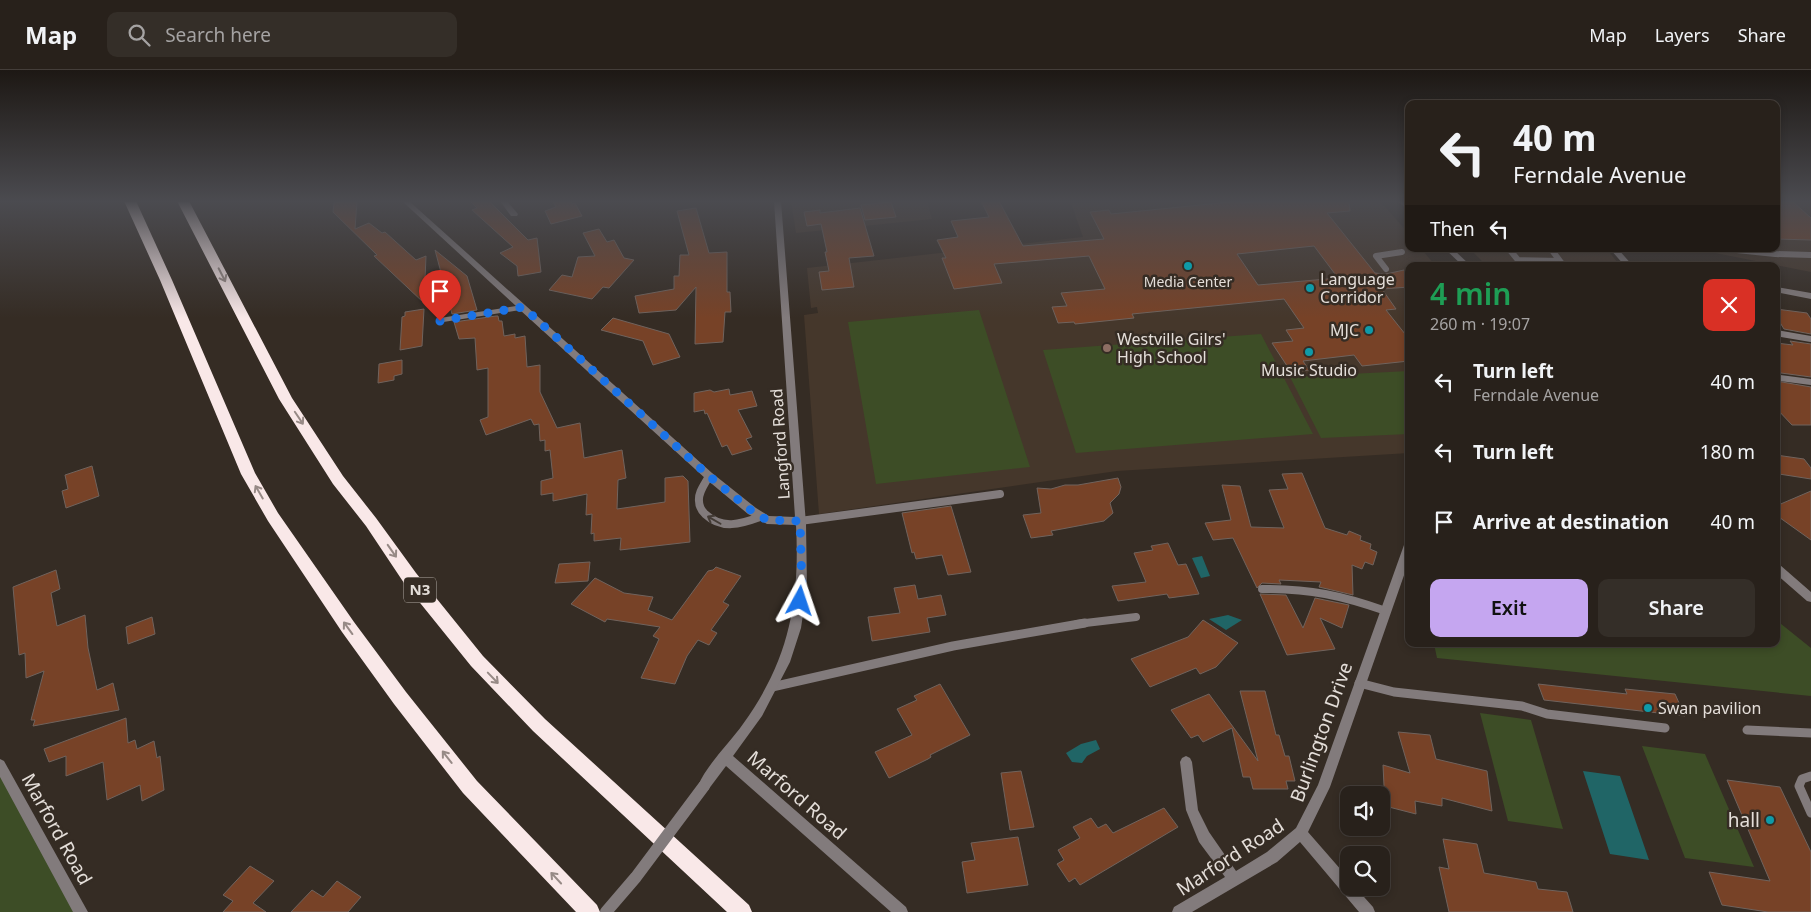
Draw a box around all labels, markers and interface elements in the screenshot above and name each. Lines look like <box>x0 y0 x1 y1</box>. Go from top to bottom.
search box <box>107 12 457 57</box>
text: Map <box>25 18 77 51</box>
icon: search <box>125 21 153 49</box>
text: Search here <box>165 22 271 48</box>
text: Map <box>1589 23 1627 47</box>
text: Layers <box>1655 23 1710 47</box>
text: Share <box>1738 23 1786 47</box>
text: 40 m <box>1513 114 1596 161</box>
icon: left <box>1430 120 1495 185</box>
text: Ferndale Avenue <box>1513 159 1686 189</box>
icon: left <box>1485 215 1513 243</box>
text: Then <box>1430 216 1475 242</box>
marker: Media Center <box>1182 260 1194 272</box>
one-way arrow <box>218 267 227 282</box>
place label: Language Corridor <box>1320 268 1395 308</box>
pin <box>419 270 461 321</box>
place label: Media Center <box>1144 272 1232 291</box>
text: 4 min <box>1430 273 1511 314</box>
icon: arrive <box>426 277 454 305</box>
button: close <box>1703 279 1755 331</box>
marker: Language Corridor <box>1304 282 1316 294</box>
text: 260 m · 19:07 <box>1430 313 1530 335</box>
place label: MJC <box>1330 319 1359 341</box>
marker: MJC <box>1363 324 1375 336</box>
place label: Westville Gilrs' High School <box>1117 328 1226 368</box>
marker: Westville Gilrs' High School <box>1101 342 1113 354</box>
marker: Music Studio <box>1303 346 1315 358</box>
text: Turn left <box>1473 358 1554 384</box>
place label: Music Studio <box>1261 359 1357 381</box>
icon: left <box>1430 368 1458 396</box>
text: 40 m <box>1711 369 1755 395</box>
text: Ferndale Avenue <box>1473 384 1599 406</box>
street label: Langford Road <box>765 388 795 500</box>
one-way arrow <box>293 411 304 425</box>
icon: left <box>1430 438 1458 466</box>
text: Turn left <box>1473 439 1554 465</box>
text: 180 m <box>1700 439 1755 465</box>
one-way arrow <box>253 486 263 500</box>
icon: arrive <box>1430 508 1458 536</box>
text: Arrive at destination <box>1473 509 1669 535</box>
text: 40 m <box>1711 509 1755 535</box>
one-way arrow <box>707 515 722 525</box>
one-way arrow <box>387 544 397 558</box>
position arrow <box>773 574 825 626</box>
road number: N3 <box>404 578 436 602</box>
button: Exit <box>1430 579 1588 637</box>
button: Share <box>1598 579 1755 637</box>
one-way arrow <box>343 621 353 635</box>
street label: Burlington Drive <box>1284 658 1358 806</box>
one-way arrow <box>487 671 499 684</box>
place label: Swan pavilion <box>1658 697 1761 719</box>
marker: Swan pavilion <box>1642 702 1654 714</box>
street label: Marford Road <box>742 745 852 845</box>
one-way arrow <box>441 751 452 764</box>
street label: Marford Road <box>16 769 98 889</box>
map controls <box>1340 786 1390 896</box>
button: sound <box>1340 786 1390 836</box>
place label: hall <box>1728 807 1760 833</box>
street label: Marford Road <box>1171 812 1289 902</box>
marker: hall <box>1764 814 1776 826</box>
button: search <box>1340 846 1390 896</box>
one-way arrow <box>550 871 562 884</box>

